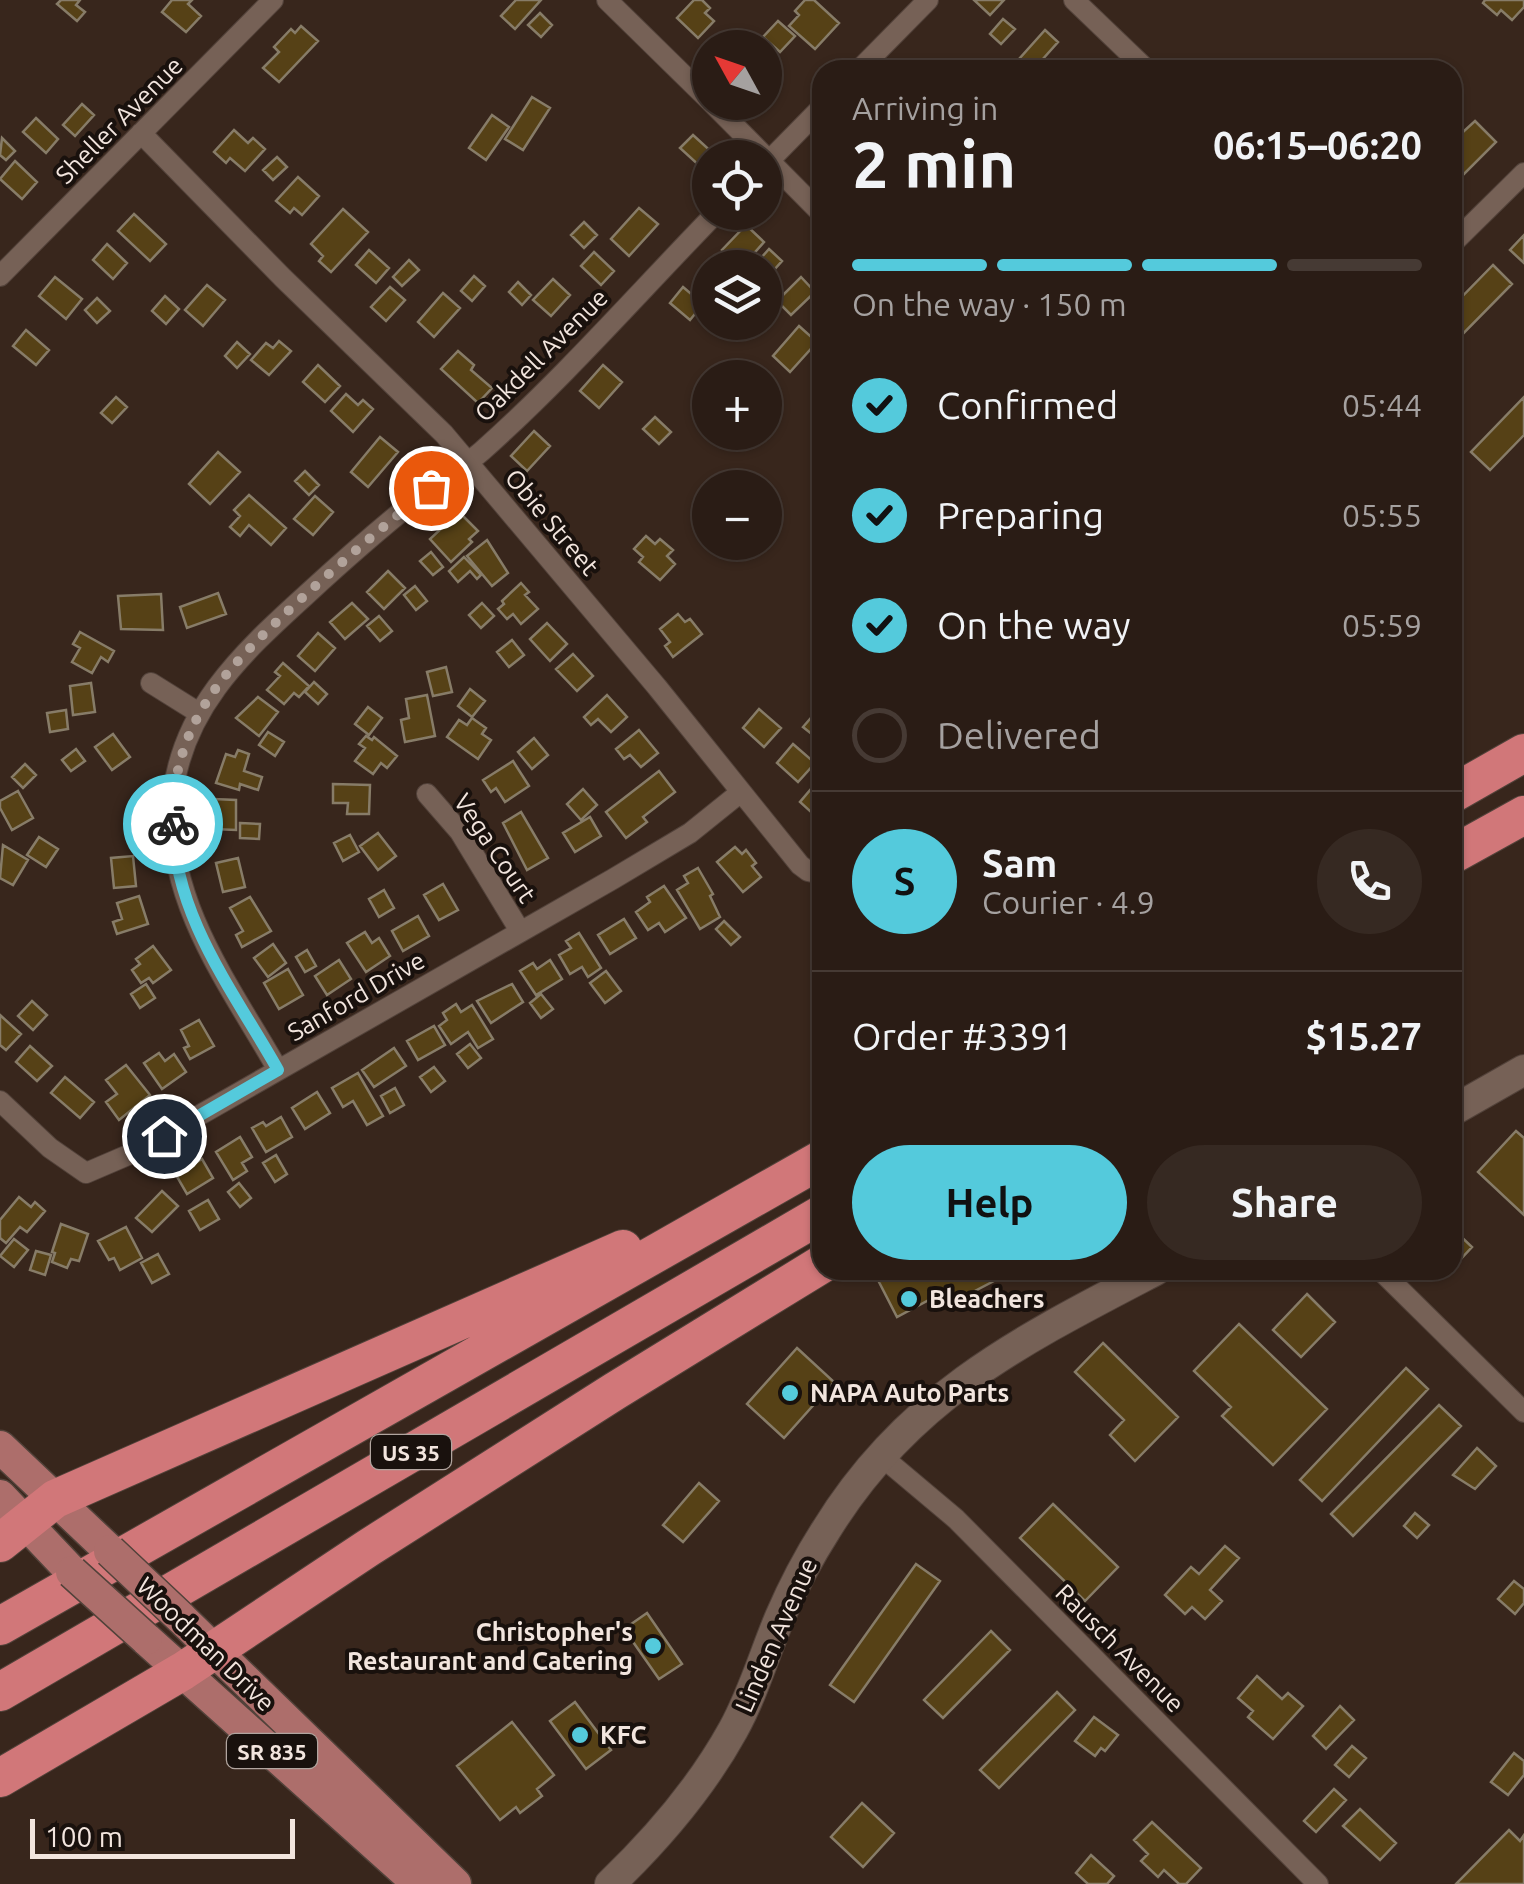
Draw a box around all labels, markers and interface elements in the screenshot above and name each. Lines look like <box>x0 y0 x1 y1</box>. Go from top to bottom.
north arrow <box>692 30 782 120</box>
map controls <box>692 30 782 560</box>
street label: Sheller Avenue <box>50 51 188 189</box>
text: Arriving in <box>852 90 998 126</box>
text: 06:15–06:20 <box>1213 124 1422 166</box>
text: 2 min <box>852 127 1016 200</box>
button: locate <box>692 140 782 230</box>
button: layers <box>692 250 782 340</box>
street label: Oakdell Avenue <box>469 283 613 427</box>
text: On the way · 150 m <box>852 286 1127 322</box>
button: + <box>692 360 782 450</box>
icon: check <box>852 378 907 433</box>
text: Confirmed <box>937 384 1118 426</box>
text: 05:44 <box>1342 387 1422 423</box>
pin <box>389 446 474 531</box>
icon: bag <box>404 461 459 516</box>
street label: Obie Street <box>500 463 604 581</box>
button: − <box>692 470 782 560</box>
icon: check <box>852 488 907 543</box>
text: Preparing <box>937 494 1104 536</box>
text: 05:55 <box>1342 497 1422 533</box>
icon: check <box>852 598 907 653</box>
text: On the way <box>937 604 1130 646</box>
text: 05:59 <box>1342 607 1422 643</box>
text: Delivered <box>937 714 1101 756</box>
courier <box>123 774 223 874</box>
street label: Vega Court <box>448 788 542 908</box>
icon: bike <box>146 797 201 852</box>
button: phone <box>1317 829 1422 934</box>
text: Sam <box>982 842 1057 884</box>
text: S <box>894 860 915 902</box>
text: Courier · 4.9 <box>982 884 1155 920</box>
street label: Sanford Drive <box>283 946 429 1046</box>
text: Order #3391 <box>852 1015 1073 1057</box>
text: $15.27 <box>1305 1015 1422 1057</box>
pin <box>122 1094 207 1179</box>
icon: home <box>137 1109 192 1164</box>
button: Help <box>852 1145 1127 1260</box>
button: Share <box>1147 1145 1422 1260</box>
place label: Bleachers <box>929 1285 1045 1313</box>
marker: Bleachers <box>898 1288 920 1310</box>
place label: NAPA Auto Parts <box>810 1379 1009 1407</box>
marker: NAPA Auto Parts <box>779 1382 801 1404</box>
road number: US 35 <box>371 1435 451 1469</box>
street label: Linden Avenue <box>730 1554 822 1716</box>
street label: Woodman Drive <box>131 1571 281 1717</box>
street label: Rausch Avenue <box>1050 1578 1190 1718</box>
place label: Christopher's Restaurant and Catering <box>347 1618 633 1675</box>
marker: Christopher's Restaurant and Catering <box>642 1635 664 1657</box>
place label: KFC <box>600 1721 647 1749</box>
marker: KFC <box>569 1724 591 1746</box>
road number: SR 835 <box>227 1734 317 1768</box>
scale bar <box>30 1814 295 1858</box>
text: 100 m <box>45 1821 123 1852</box>

